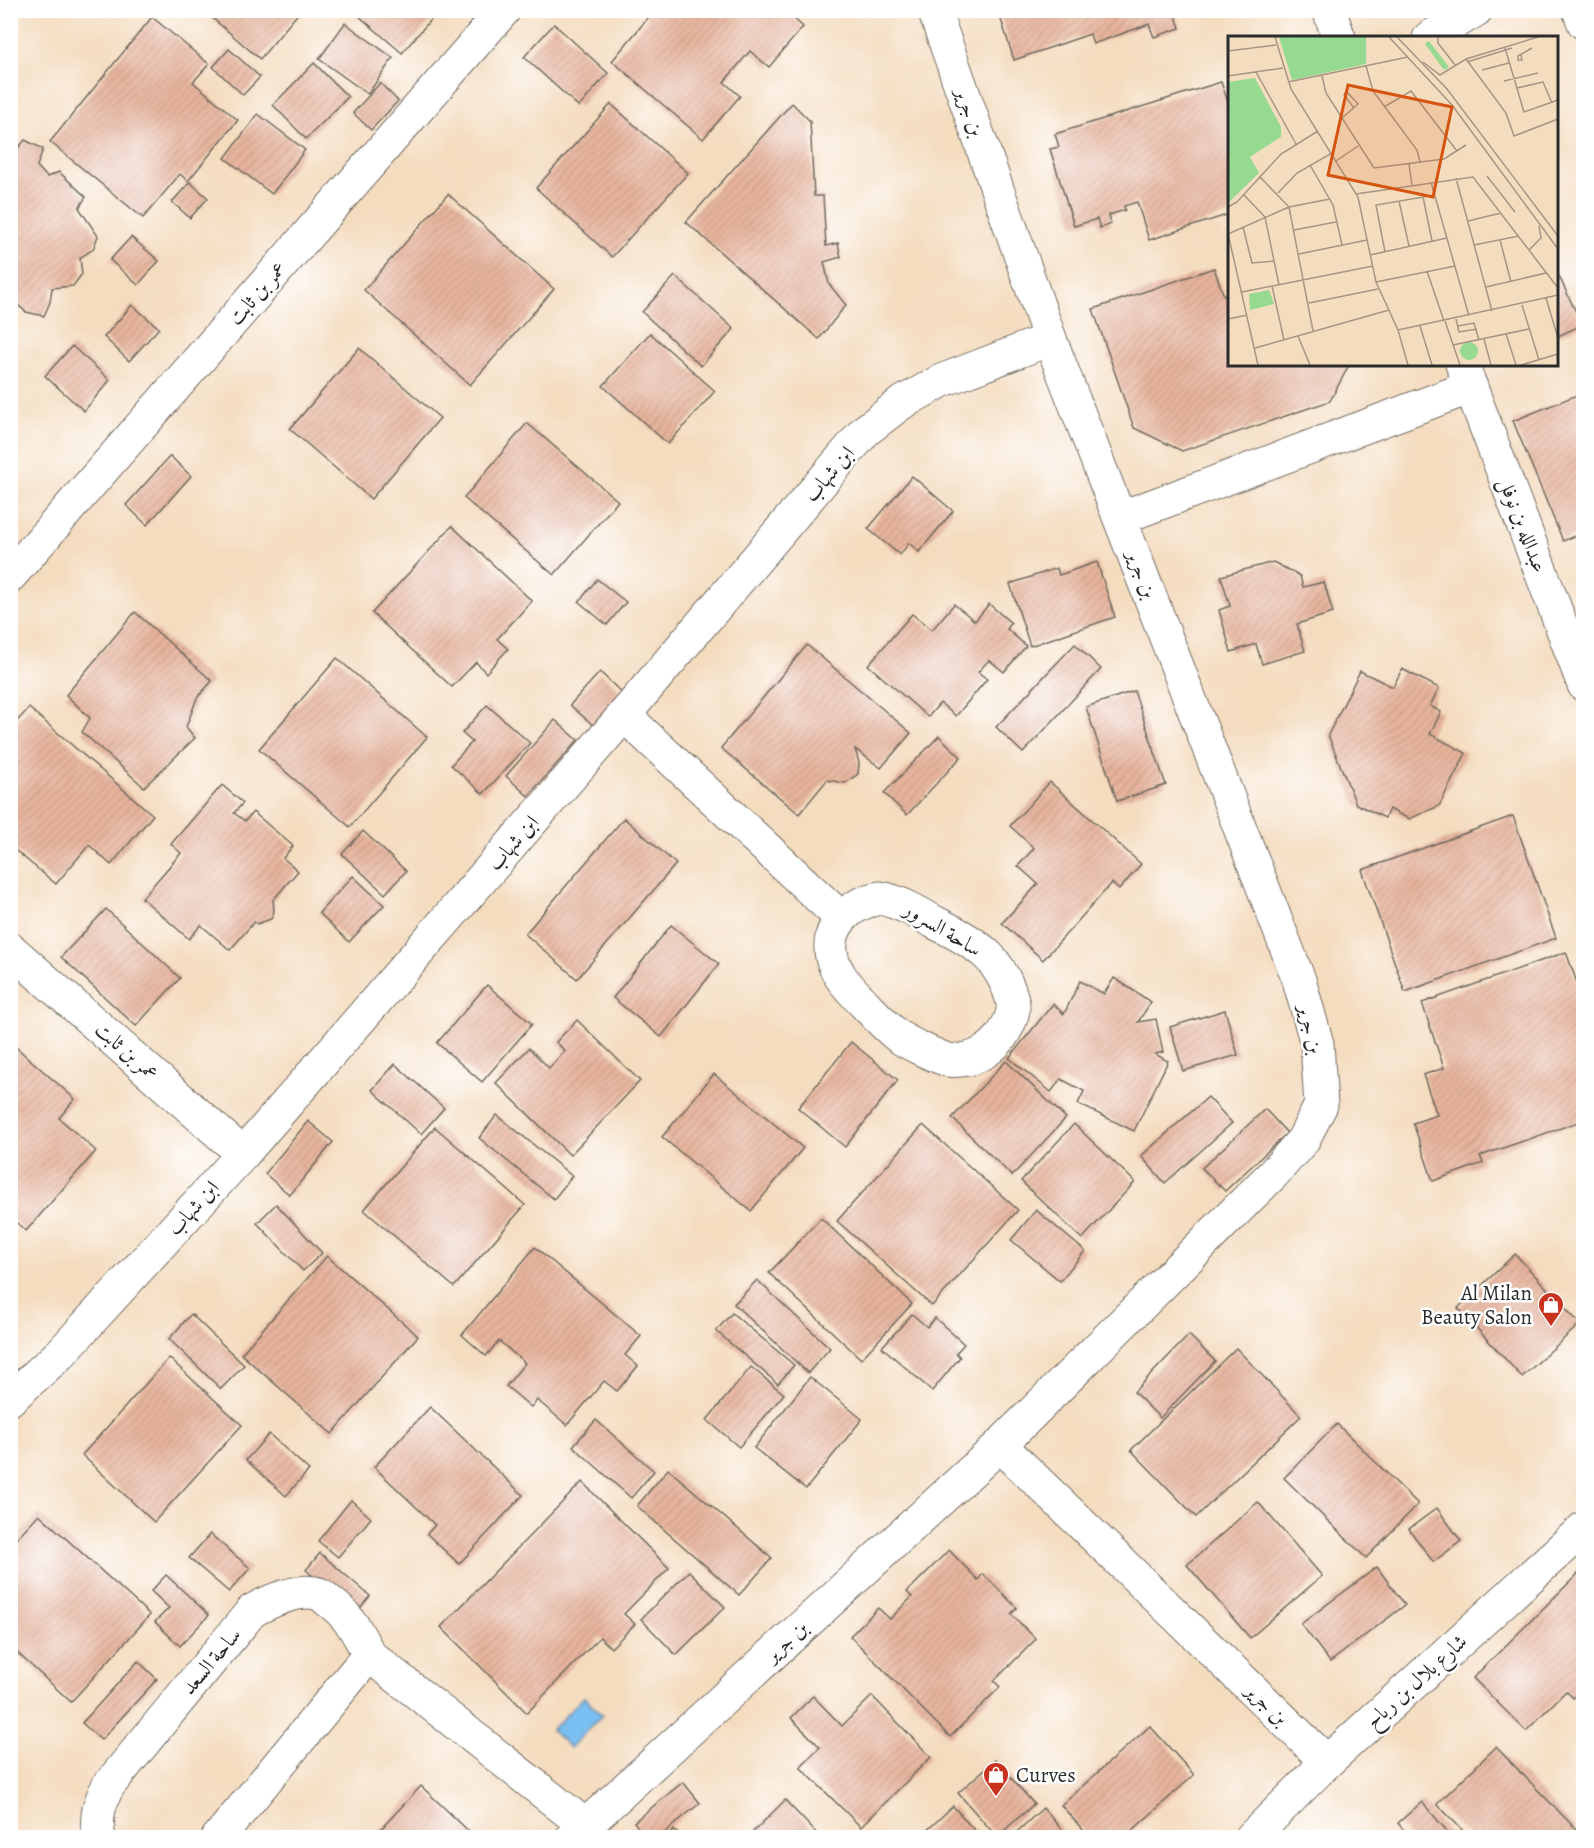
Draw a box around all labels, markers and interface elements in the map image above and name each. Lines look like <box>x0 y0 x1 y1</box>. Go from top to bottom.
inset map <box>1228 36 1558 366</box>
street label: بن جرير <box>948 82 991 140</box>
street label: عمر بن ثابت <box>221 255 293 331</box>
street label: ابن شهاب <box>797 440 861 508</box>
street label: عبدالله بن نوفل <box>1491 473 1554 577</box>
street label: بن جرير <box>1119 544 1164 602</box>
street label: ابن شهاب <box>481 809 545 877</box>
street label: ساحة السرور <box>897 894 987 963</box>
street label: بن جرير <box>1291 1000 1330 1057</box>
street label: عمر بن ثابت <box>89 1015 165 1087</box>
street label: ابن شهاب <box>161 1174 225 1242</box>
place label: Al Milan Beauty Salon <box>1421 1279 1532 1331</box>
shop icon: Al Milan Beauty Salon <box>1536 1290 1566 1328</box>
street label: بن جرير <box>757 1614 814 1670</box>
street label: ساحة السعد <box>175 1622 247 1700</box>
street label: شارع بلال بن رباح <box>1359 1628 1476 1738</box>
street label: بن جرير <box>1238 1675 1295 1732</box>
shop icon: Curves <box>981 1760 1011 1798</box>
place label: Curves <box>1016 1761 1076 1789</box>

